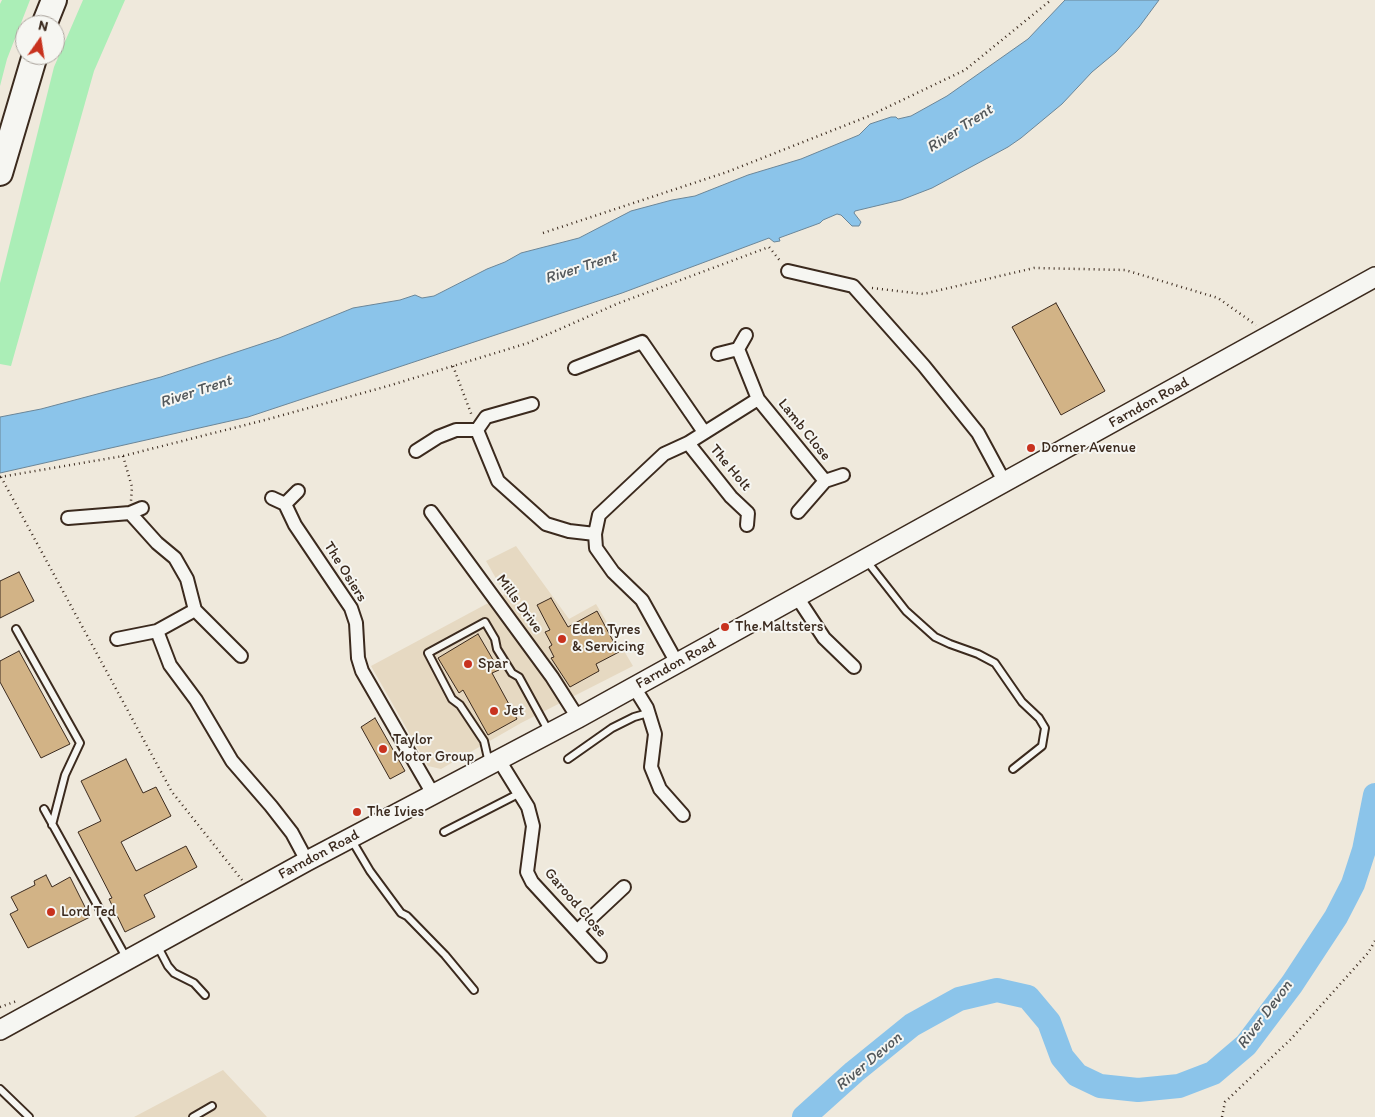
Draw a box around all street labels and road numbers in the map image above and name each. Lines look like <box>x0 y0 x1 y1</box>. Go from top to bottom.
street label: Farndon Road <box>1106 374 1192 432</box>
street label: Lamb Close <box>774 395 834 465</box>
street label: The Holt <box>705 441 755 495</box>
street label: The Osiers <box>319 538 371 606</box>
street label: Mills Drive <box>492 571 546 637</box>
street label: Farndon Road <box>633 635 719 693</box>
street label: Farndon Road <box>276 826 362 884</box>
street label: Garood Close <box>540 865 610 941</box>

